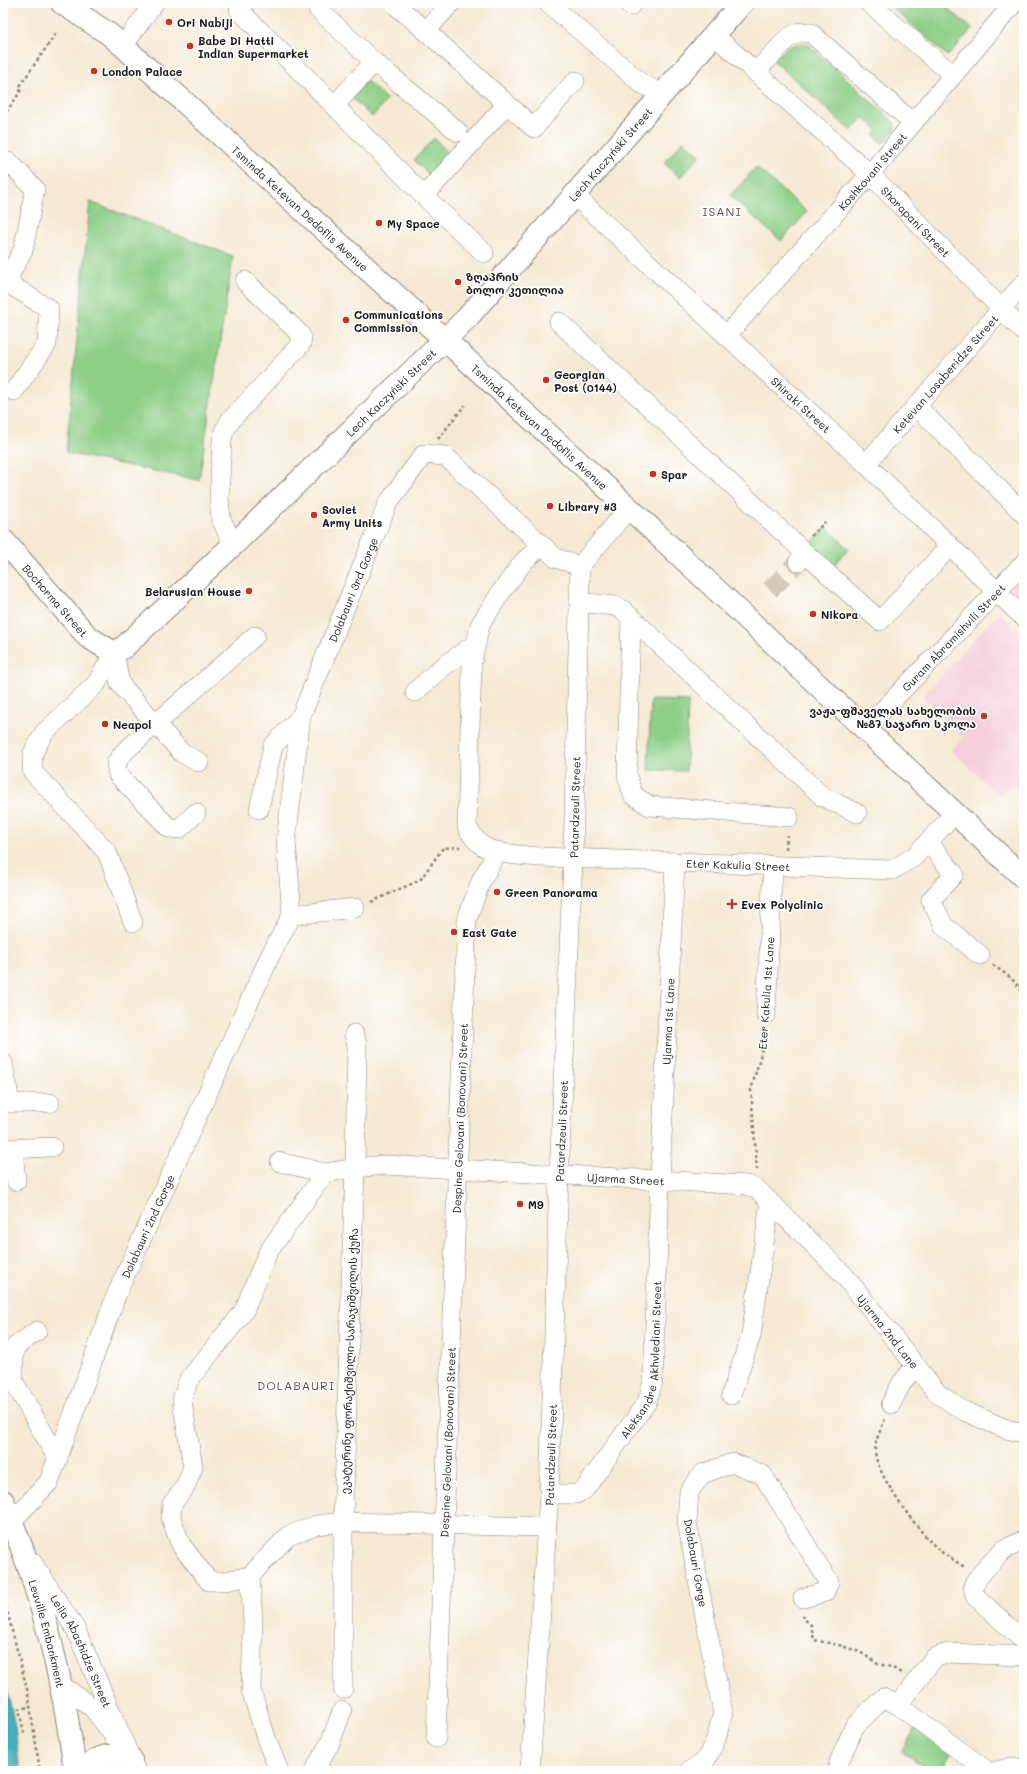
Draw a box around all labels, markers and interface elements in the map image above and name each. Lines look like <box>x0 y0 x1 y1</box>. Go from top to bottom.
place label: Ori Nabiji <box>177 15 233 30</box>
marker: Ori Nabiji <box>164 17 174 27</box>
place label: Babe Di Hatti Indian Supermarket <box>198 33 309 61</box>
marker: Babe Di Hatti Indian Supermarket <box>185 41 195 51</box>
place label: London Palace <box>102 64 183 79</box>
marker: London Palace <box>89 66 99 76</box>
street label: Lech Kaczyński Street <box>565 104 655 204</box>
street label: Koshkovani Street <box>834 129 910 213</box>
street label: Tsminda Ketevan Dedoflis Avenue <box>229 142 372 274</box>
street label: Shorapani Street <box>878 183 954 260</box>
district label: ISANI <box>702 203 742 219</box>
place label: My Space <box>387 216 440 231</box>
marker: My Space <box>374 218 384 228</box>
place label: ზღაპრის ბოლო კეთილია <box>466 269 564 297</box>
marker: ზღაპრის ბოლო კეთილია <box>453 277 463 287</box>
place label: Communications Commission <box>354 307 444 335</box>
street label: Ketevan Losaberidze Street <box>889 311 1001 436</box>
marker: Communications Commission <box>341 315 351 325</box>
street label: Lech Kaczyński Street <box>342 345 439 439</box>
street label: Tsminda Ketevan Dedoflis Avenue <box>468 360 611 493</box>
place label: Georgian Post (0144) <box>554 367 617 395</box>
street label: Shiraki Street <box>768 373 834 436</box>
marker: Georgian Post (0144) <box>541 375 551 385</box>
place label: Spar <box>661 467 688 482</box>
marker: Spar <box>648 469 658 479</box>
place label: Library #3 <box>558 499 617 514</box>
marker: Library #3 <box>545 501 555 511</box>
place label: Soviet Army Units <box>322 502 383 530</box>
marker: Soviet Army Units <box>309 510 319 520</box>
street label: Dolabauri 3rd Gorge <box>325 535 381 644</box>
street label: Bochorma Street <box>20 560 92 640</box>
street label: Guram Abramishvili Street <box>898 580 1008 694</box>
place label: Belarusian House <box>145 584 241 599</box>
marker: Belarusian House <box>244 586 254 596</box>
place label: Nikora <box>821 607 858 622</box>
marker: Nikora <box>808 609 818 619</box>
place label: ვაჟა-ფშაველას სახელობის №87 საჯარო სკოლა <box>810 703 976 731</box>
marker: ვაჟა-ფშაველას სახელობის №87 საჯარო სკოლა <box>979 711 989 721</box>
place label: Neapol <box>113 717 151 732</box>
marker: Neapol <box>100 719 110 729</box>
street label: Patardzeuli Street <box>566 756 583 858</box>
street label: Eter Kakulia Street <box>686 855 791 874</box>
place label: Green Panorama <box>505 885 598 900</box>
marker: Green Panorama <box>492 887 502 897</box>
place label: Evex Polyclinic <box>741 897 824 912</box>
marker: Evex Polyclinic <box>726 898 738 910</box>
place label: East Gate <box>462 925 517 940</box>
marker: East Gate <box>449 927 459 937</box>
street label: Eter Kakulia 1st Lane <box>755 936 777 1050</box>
street label: Ujarma 1st Lane <box>658 977 677 1065</box>
street label: Despine Gelovani (Bonovani) Street <box>448 1023 471 1214</box>
street label: Patardzeuli Street <box>551 1080 571 1182</box>
street label: Ujarma Street <box>587 1169 665 1188</box>
street label: Dolabauri 2nd Gorge <box>117 1172 177 1280</box>
place label: M9 <box>528 1197 544 1212</box>
marker: M9 <box>515 1199 525 1209</box>
street label: ეკატერინე ფორაქიშვილი-სარაჯიშვილის ქუჩა <box>336 1228 360 1494</box>
street label: Aleksandre Akhvlediani Street <box>616 1280 664 1441</box>
street label: Ujarma 2nd Lane <box>854 1291 923 1372</box>
street label: Despine Gelovani (Bonovani) Street <box>436 1347 458 1538</box>
district label: DOLABAURI <box>257 1377 335 1393</box>
street label: Patardzeuli Street <box>541 1404 559 1506</box>
street label: Dolabauri Gorge <box>681 1518 711 1608</box>
street label: Leuville Embankment <box>26 1578 69 1689</box>
street label: Leila Abashidze Street <box>48 1591 115 1710</box>

